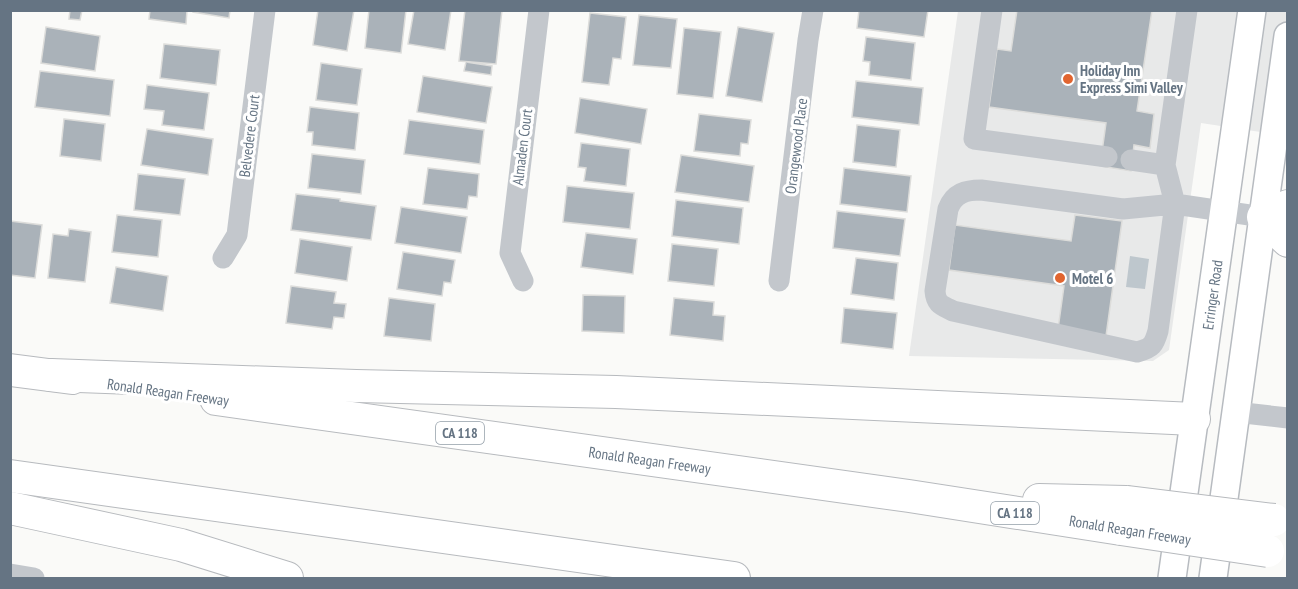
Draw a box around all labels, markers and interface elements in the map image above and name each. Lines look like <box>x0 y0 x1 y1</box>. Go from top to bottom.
place label: Holiday Inn Express Simi Valley <box>1080 61 1184 97</box>
marker: Holiday Inn Express Simi Valley <box>1061 72 1075 86</box>
street label: Belvedere Court <box>235 94 263 178</box>
street label: Orangewood Place <box>781 97 811 195</box>
street label: Almaden Court <box>508 108 536 186</box>
street label: Erringer Road <box>1198 259 1226 331</box>
place label: Motel 6 <box>1072 269 1113 288</box>
marker: Motel 6 <box>1053 271 1067 285</box>
street label: Ronald Reagan Freeway <box>106 374 231 410</box>
road number: CA 118 <box>436 422 484 444</box>
street label: Ronald Reagan Freeway <box>588 442 712 478</box>
road number: CA 118 <box>991 502 1039 524</box>
street label: Ronald Reagan Freeway <box>1068 511 1193 549</box>

